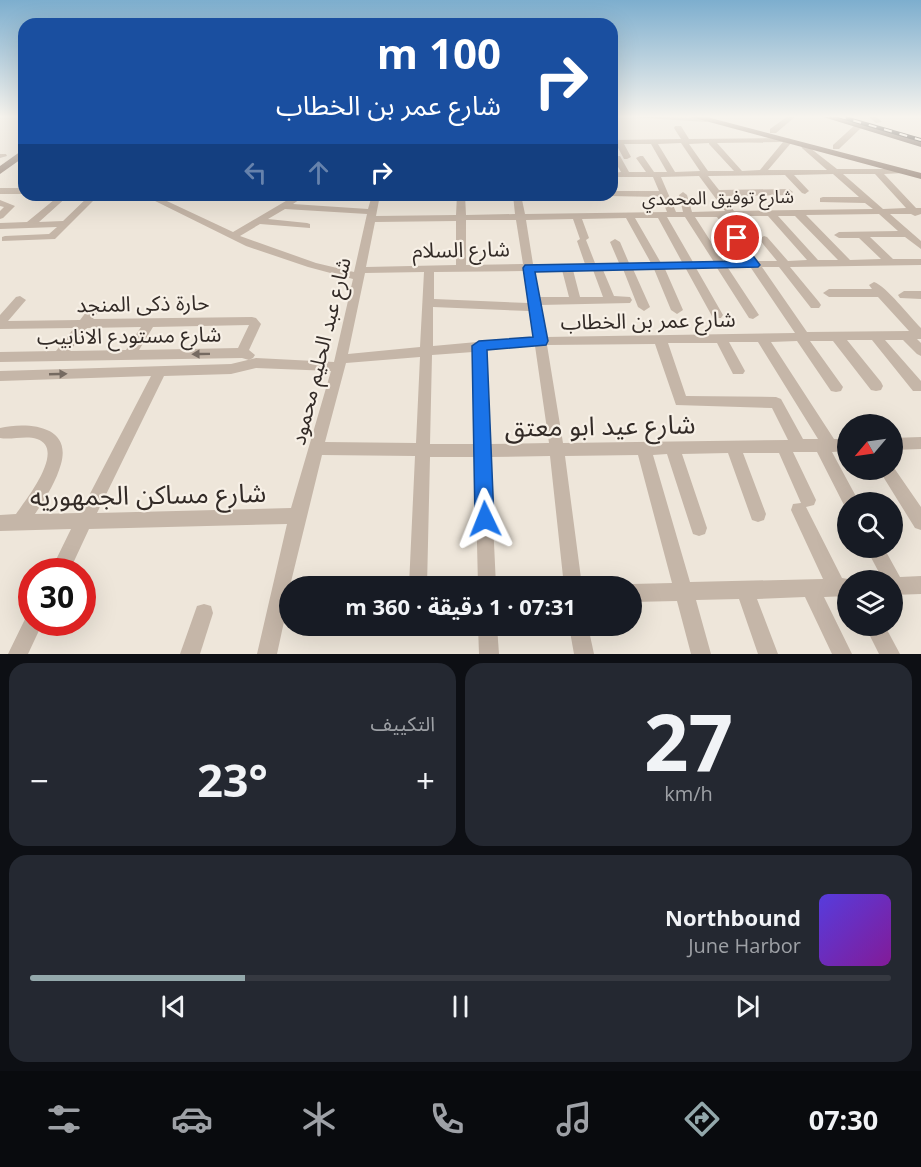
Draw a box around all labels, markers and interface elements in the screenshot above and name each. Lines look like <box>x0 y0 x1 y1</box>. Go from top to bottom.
text: 100 m <box>377 24 501 81</box>
icon: right <box>522 42 600 120</box>
text: شارع عمر بن الخطاب <box>276 86 501 123</box>
icon: left <box>239 156 272 189</box>
icon: ahead <box>302 156 335 189</box>
icon: right <box>365 156 398 189</box>
street label: شارع توفيق المحمدي <box>642 184 794 213</box>
pin <box>711 212 762 263</box>
icon: arrive <box>720 221 753 254</box>
street label: شارع السلام <box>412 234 510 267</box>
street label: شارع عبد الحليم محمود <box>283 254 359 448</box>
street label: حارة ذكى المنجد <box>76 288 210 318</box>
street label: شارع عمر بن الخطاب <box>560 304 736 338</box>
street label: شارع مستودع الانابيب <box>36 319 222 353</box>
one-way arrow <box>192 349 211 358</box>
one-way arrow <box>49 369 68 379</box>
street label: شارع عيد ابو معتق <box>504 405 696 447</box>
north arrow <box>837 414 903 480</box>
map controls <box>837 414 903 636</box>
street label: شارع مساكن الجمهوريه <box>30 474 267 516</box>
position arrow <box>453 487 517 551</box>
button: search <box>837 492 903 558</box>
speed limit sign: 30 <box>18 558 96 636</box>
button: layers <box>837 570 903 636</box>
text: 07:31 · 1 دقيقة · 360 m <box>345 591 576 621</box>
text: 27 <box>644 688 733 794</box>
text: التكييف <box>371 710 435 737</box>
text: 23° <box>197 749 268 810</box>
text: − <box>30 758 49 803</box>
text: + <box>416 758 435 803</box>
text: km/h <box>664 780 713 807</box>
text: Northbound <box>665 902 801 932</box>
text: June Harbor <box>688 932 801 959</box>
icon: previous <box>157 990 190 1023</box>
icon: pause <box>444 990 477 1023</box>
icon: next <box>731 990 764 1023</box>
icon: filters <box>43 1098 85 1140</box>
icon: car <box>171 1098 213 1140</box>
icon: climate <box>298 1098 340 1140</box>
icon: phone <box>426 1098 468 1140</box>
icon: music <box>553 1098 595 1140</box>
icon: directions <box>681 1098 723 1140</box>
text: 07:30 <box>809 1101 878 1138</box>

